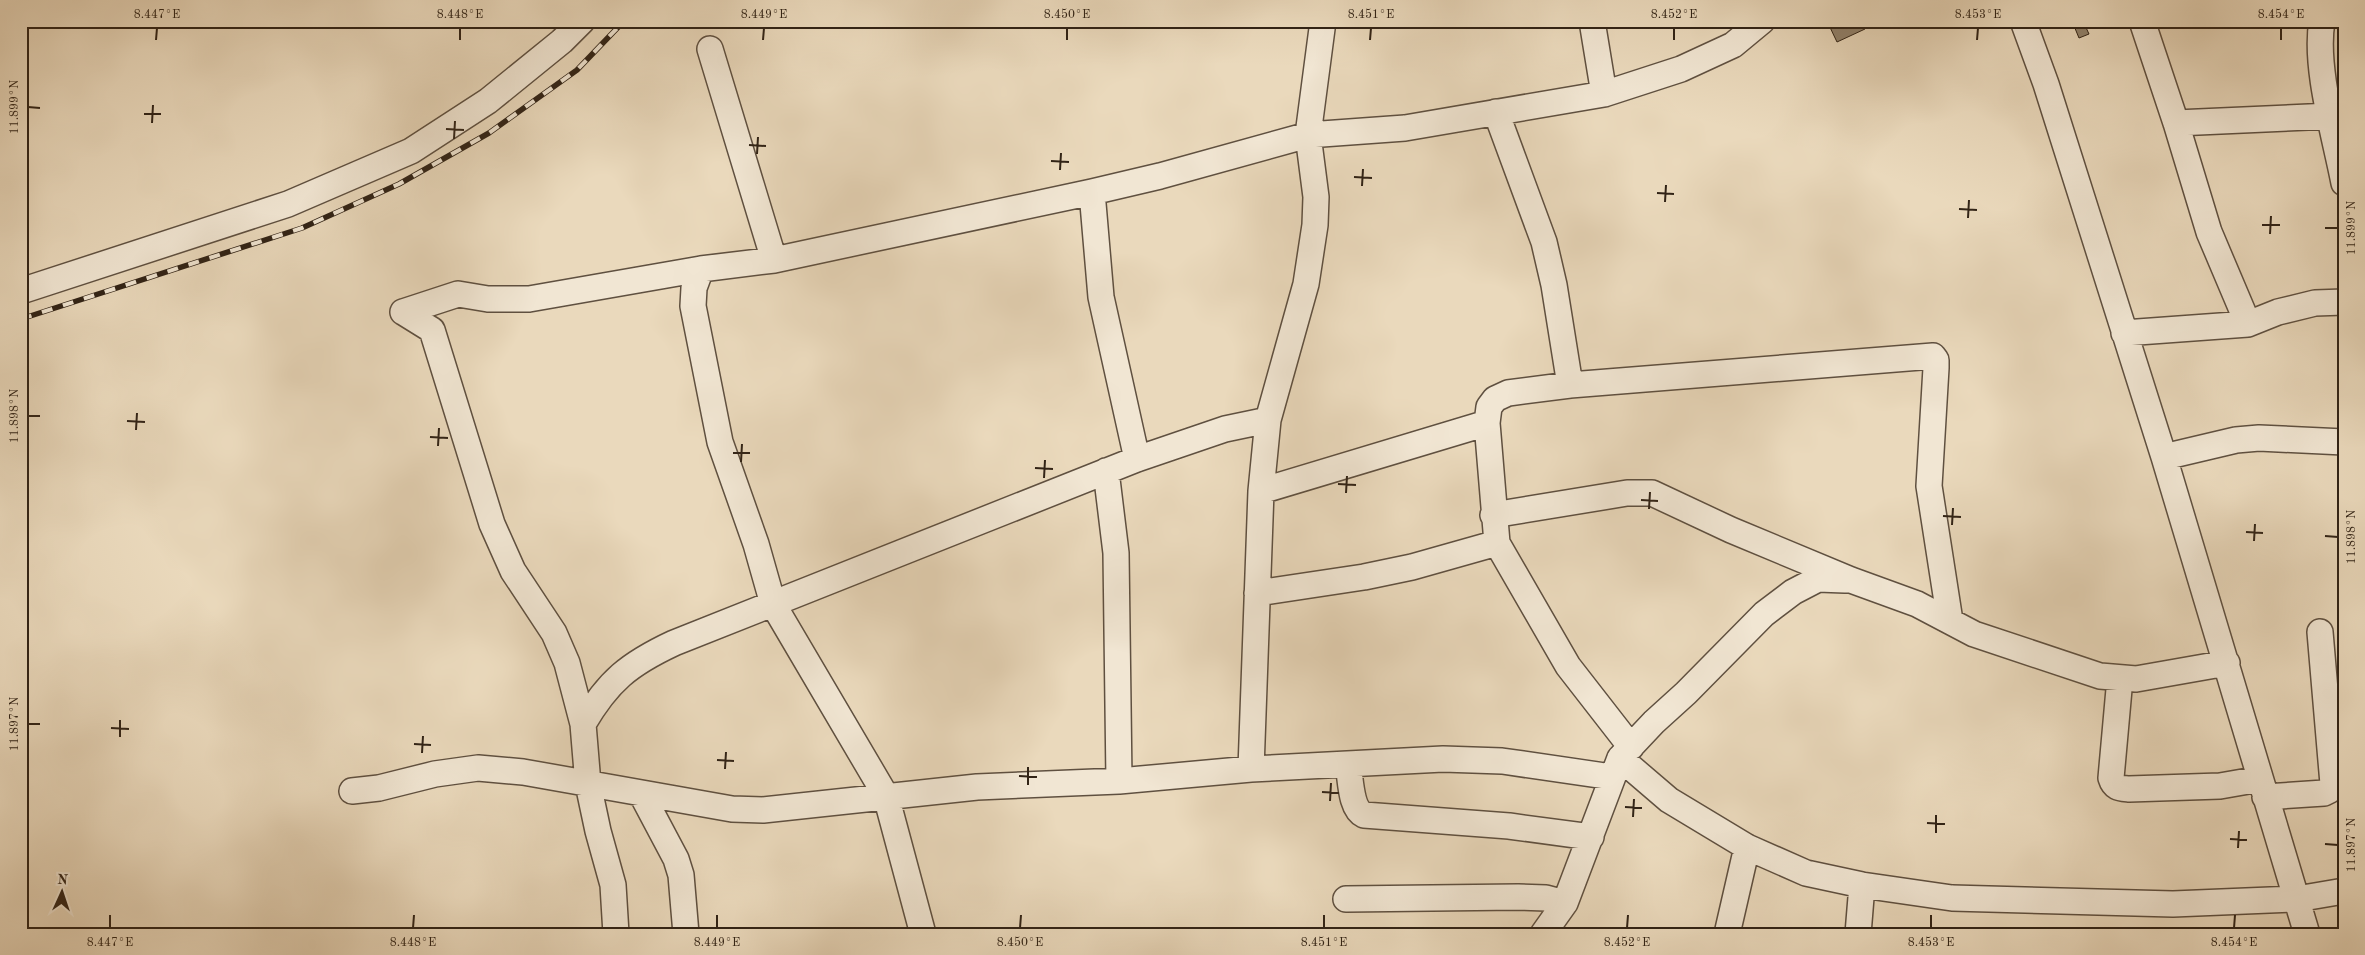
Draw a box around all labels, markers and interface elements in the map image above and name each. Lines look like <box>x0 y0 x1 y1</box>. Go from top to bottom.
text: 8.450°E <box>1044 8 1090 21</box>
text: 8.451°E <box>1348 8 1394 21</box>
text: 8.452°E <box>1651 8 1697 21</box>
text: 8.453°E <box>1955 8 2001 21</box>
text: 8.454°E <box>2258 8 2304 21</box>
text: 8.447°E <box>134 9 180 21</box>
text: 8.448°E <box>437 9 483 21</box>
text: 8.449°E <box>741 9 787 21</box>
text: 11.899°N <box>9 80 21 134</box>
text: 11.899°N <box>2346 201 2358 255</box>
text: 11.898°N <box>9 389 21 443</box>
text: 11.898°N <box>2346 510 2358 564</box>
text: 11.897°N <box>9 697 21 751</box>
text: 11.897°N <box>2346 818 2358 872</box>
north arrow <box>38 868 88 918</box>
text: N <box>57 873 69 887</box>
text: 8.450°E <box>997 936 1043 949</box>
text: 8.451°E <box>1301 936 1347 949</box>
text: 8.452°E <box>1604 936 1650 949</box>
text: 8.453°E <box>1908 936 1954 949</box>
text: 8.454°E <box>2211 936 2257 949</box>
text: 8.447°E <box>87 937 133 949</box>
text: 8.448°E <box>390 937 436 949</box>
text: 8.449°E <box>694 937 740 949</box>

